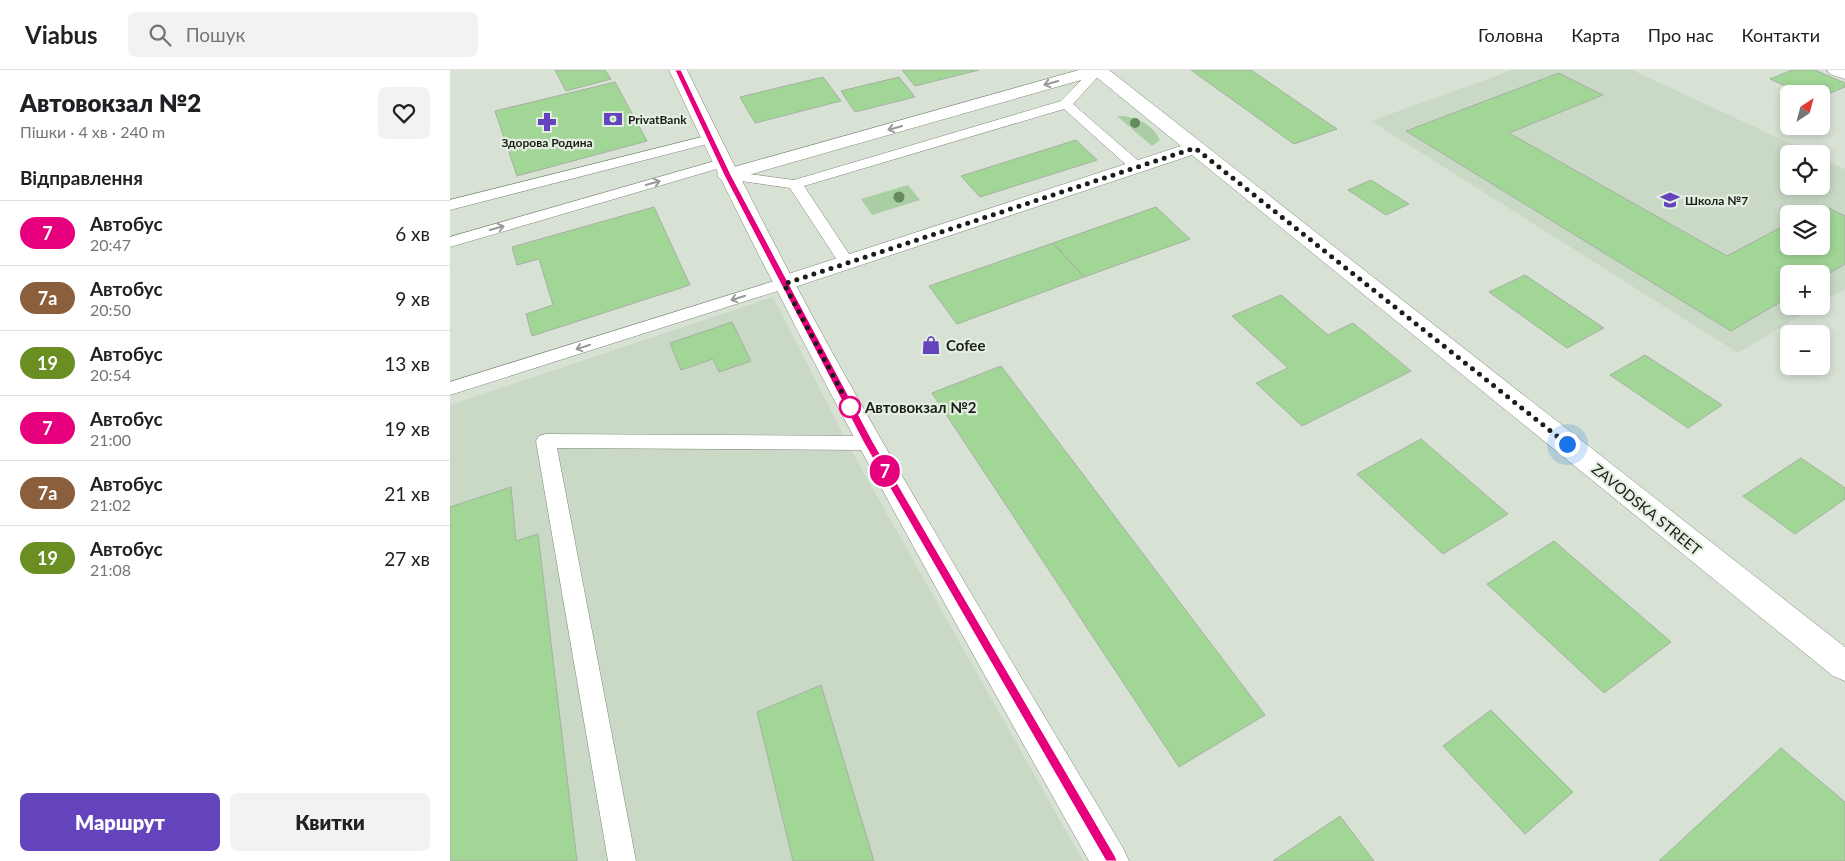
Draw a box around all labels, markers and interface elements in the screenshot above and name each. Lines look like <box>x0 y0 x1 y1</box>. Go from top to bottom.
search box <box>128 12 478 57</box>
text: Viabus <box>25 20 98 49</box>
icon: search <box>146 21 174 49</box>
text: Пошук <box>186 23 245 46</box>
text: Головна <box>1478 24 1543 46</box>
text: Карта <box>1571 24 1620 46</box>
text: Про нас <box>1648 24 1714 46</box>
text: Контакти <box>1742 24 1820 46</box>
one-way arrow <box>1044 79 1060 89</box>
north arrow <box>1780 85 1830 135</box>
map controls <box>1780 85 1830 375</box>
button: heart <box>378 87 430 139</box>
text: Автовокзал №2 <box>20 88 201 117</box>
bank icon: PrivatBank <box>602 108 624 130</box>
pharmacy icon: Здорова Родина <box>536 111 558 133</box>
place label: PrivatBank <box>628 112 687 127</box>
text: Пішки · 4 хв · 240 m <box>20 122 165 141</box>
one-way arrow <box>887 123 903 133</box>
place label: Здорова Родина <box>501 135 593 150</box>
button: locate <box>1780 145 1830 195</box>
text: Відправлення <box>20 166 143 189</box>
one-way arrow <box>645 178 661 188</box>
school or university icon: Школа №7 <box>1659 189 1681 211</box>
place label: Школа №7 <box>1685 193 1748 208</box>
button: layers <box>1780 205 1830 255</box>
text: Автобус <box>90 212 163 235</box>
text: 7 <box>42 222 53 244</box>
text: 6 хв <box>395 222 430 245</box>
one-way arrow <box>488 223 504 232</box>
text: 20:47 <box>90 235 131 254</box>
button: + <box>1780 265 1830 315</box>
text: Автобус <box>90 277 163 300</box>
text: 7а <box>38 287 57 309</box>
text: 9 хв <box>395 287 430 310</box>
one-way arrow <box>730 294 746 304</box>
text: 20:50 <box>90 300 131 319</box>
button: − <box>1780 325 1830 375</box>
shop icon: Cofee <box>920 334 942 356</box>
place label: Cofee <box>946 336 985 354</box>
text: Автобус <box>90 342 163 365</box>
one-way arrow <box>575 343 591 353</box>
text: 19 <box>37 352 58 374</box>
text: 13 хв <box>384 352 430 375</box>
text: 20:54 <box>90 365 131 384</box>
marker: Автовокзал №2 <box>839 396 861 418</box>
place label: Автовокзал №2 <box>864 398 977 416</box>
text: Автобус <box>90 407 163 430</box>
text: 7 <box>42 417 53 439</box>
text: 19 хв <box>384 417 430 440</box>
text: 21:00 <box>90 430 131 449</box>
your location <box>1555 432 1580 457</box>
line badge: 7 <box>869 455 901 487</box>
street label: ZAVODSKA STREET <box>1589 459 1706 559</box>
text: 7 <box>880 460 890 482</box>
text: Автобус <box>90 472 163 495</box>
text: 7а <box>38 482 57 504</box>
text: 21 хв <box>384 482 430 505</box>
text: 21:02 <box>90 495 131 514</box>
text: Автобус <box>90 537 163 560</box>
text: 19 <box>37 547 58 569</box>
text: 27 хв <box>384 547 430 570</box>
text: 21:08 <box>90 560 131 579</box>
button: Маршрут <box>20 793 220 851</box>
button: Квитки <box>230 793 430 851</box>

